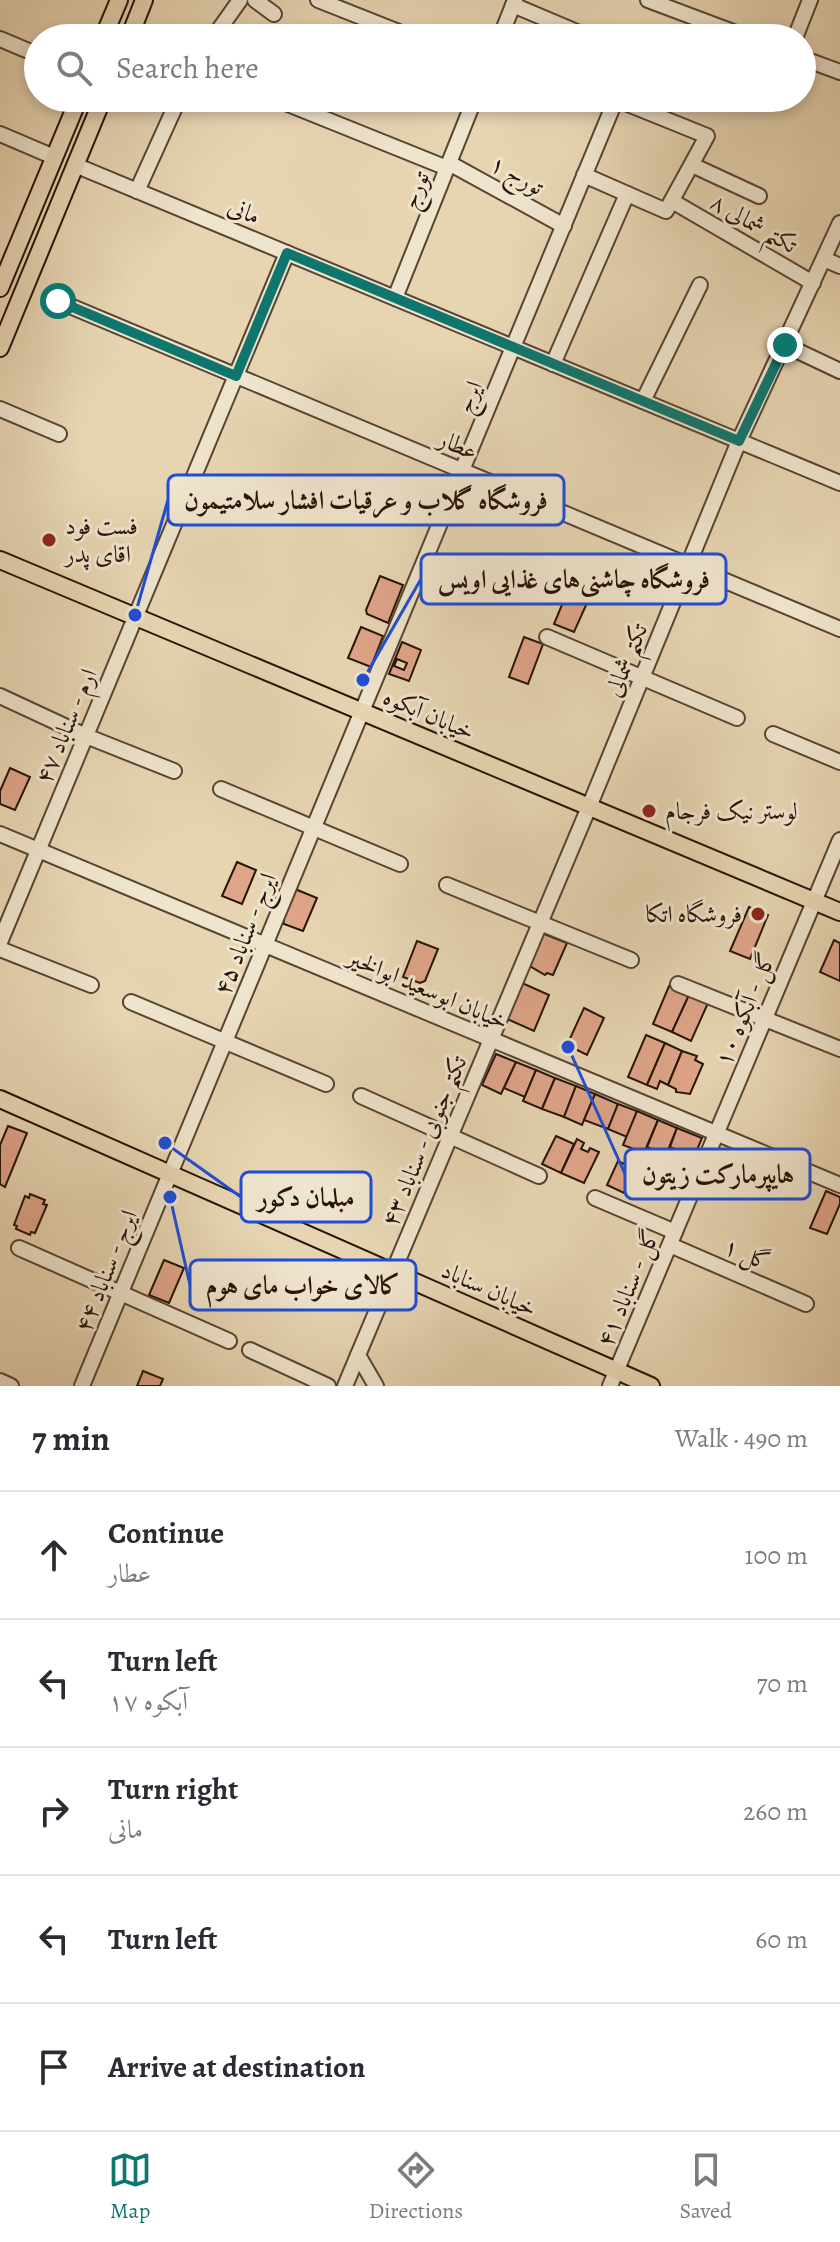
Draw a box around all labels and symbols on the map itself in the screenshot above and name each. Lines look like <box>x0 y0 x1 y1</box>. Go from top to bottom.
street label: تورج ۱ <box>482 147 550 207</box>
street label: تورج <box>393 166 442 216</box>
street label: تکتم شمالی ۸ <box>701 185 804 268</box>
street label: مانی <box>223 190 265 232</box>
route start <box>40 283 76 319</box>
route end <box>767 327 803 363</box>
street label: ایرج <box>448 376 495 420</box>
street label: عطار <box>432 422 483 467</box>
callout: فروشگاه گلاب و عرقیات افشار سلامتیمون <box>168 475 564 525</box>
text: فروشگاه گلاب و عرقیات افشار سلامتیمون <box>184 483 548 519</box>
place label: فست فود اقای پدر <box>63 510 138 571</box>
marker: فست فود اقای پدر <box>40 531 58 549</box>
callout: فروشگاه چاشنی‌های غذایی اویس <box>421 554 726 604</box>
text: فروشگاه چاشنی‌های غذایی اویس <box>438 562 710 598</box>
street label: تکتم شمالی <box>597 618 663 704</box>
street label: ارم - سناباد ۴۷ <box>27 664 109 790</box>
street label: خیابان آبکوه <box>378 680 480 748</box>
place label: لوستر نیک فرجام <box>665 795 798 832</box>
marker: لوستر نیک فرجام <box>640 802 658 820</box>
street label: ایرج - سناباد ۴۵ <box>206 868 289 1002</box>
place label: فروشگاه اتکا <box>646 898 742 930</box>
marker: فروشگاه اتکا <box>749 905 767 923</box>
street label: خیابان ابوسعید ابوالخیر <box>340 940 513 1037</box>
street label: گل - آبکوه ۱۰ <box>707 947 784 1071</box>
street label: تکتم جنوبی - سناباد ۴۳ <box>374 1050 482 1234</box>
callout: هایپرمارکت زیتون <box>625 1149 810 1199</box>
text: هایپرمارکت زیتون <box>642 1157 794 1192</box>
callout: مبلمان دكور <box>241 1172 371 1222</box>
text: مبلمان دكور <box>254 1180 355 1215</box>
street label: ایرج - سناباد ۴۴ <box>67 1205 150 1339</box>
street label: گل - سناباد ۴۱ <box>589 1224 668 1352</box>
street label: گل ۱ <box>719 1230 775 1279</box>
street label: خیابان سناباد <box>436 1254 542 1324</box>
callout: کالای خواب مای هوم <box>190 1260 416 1310</box>
text: کالای خواب مای هوم <box>206 1268 400 1308</box>

